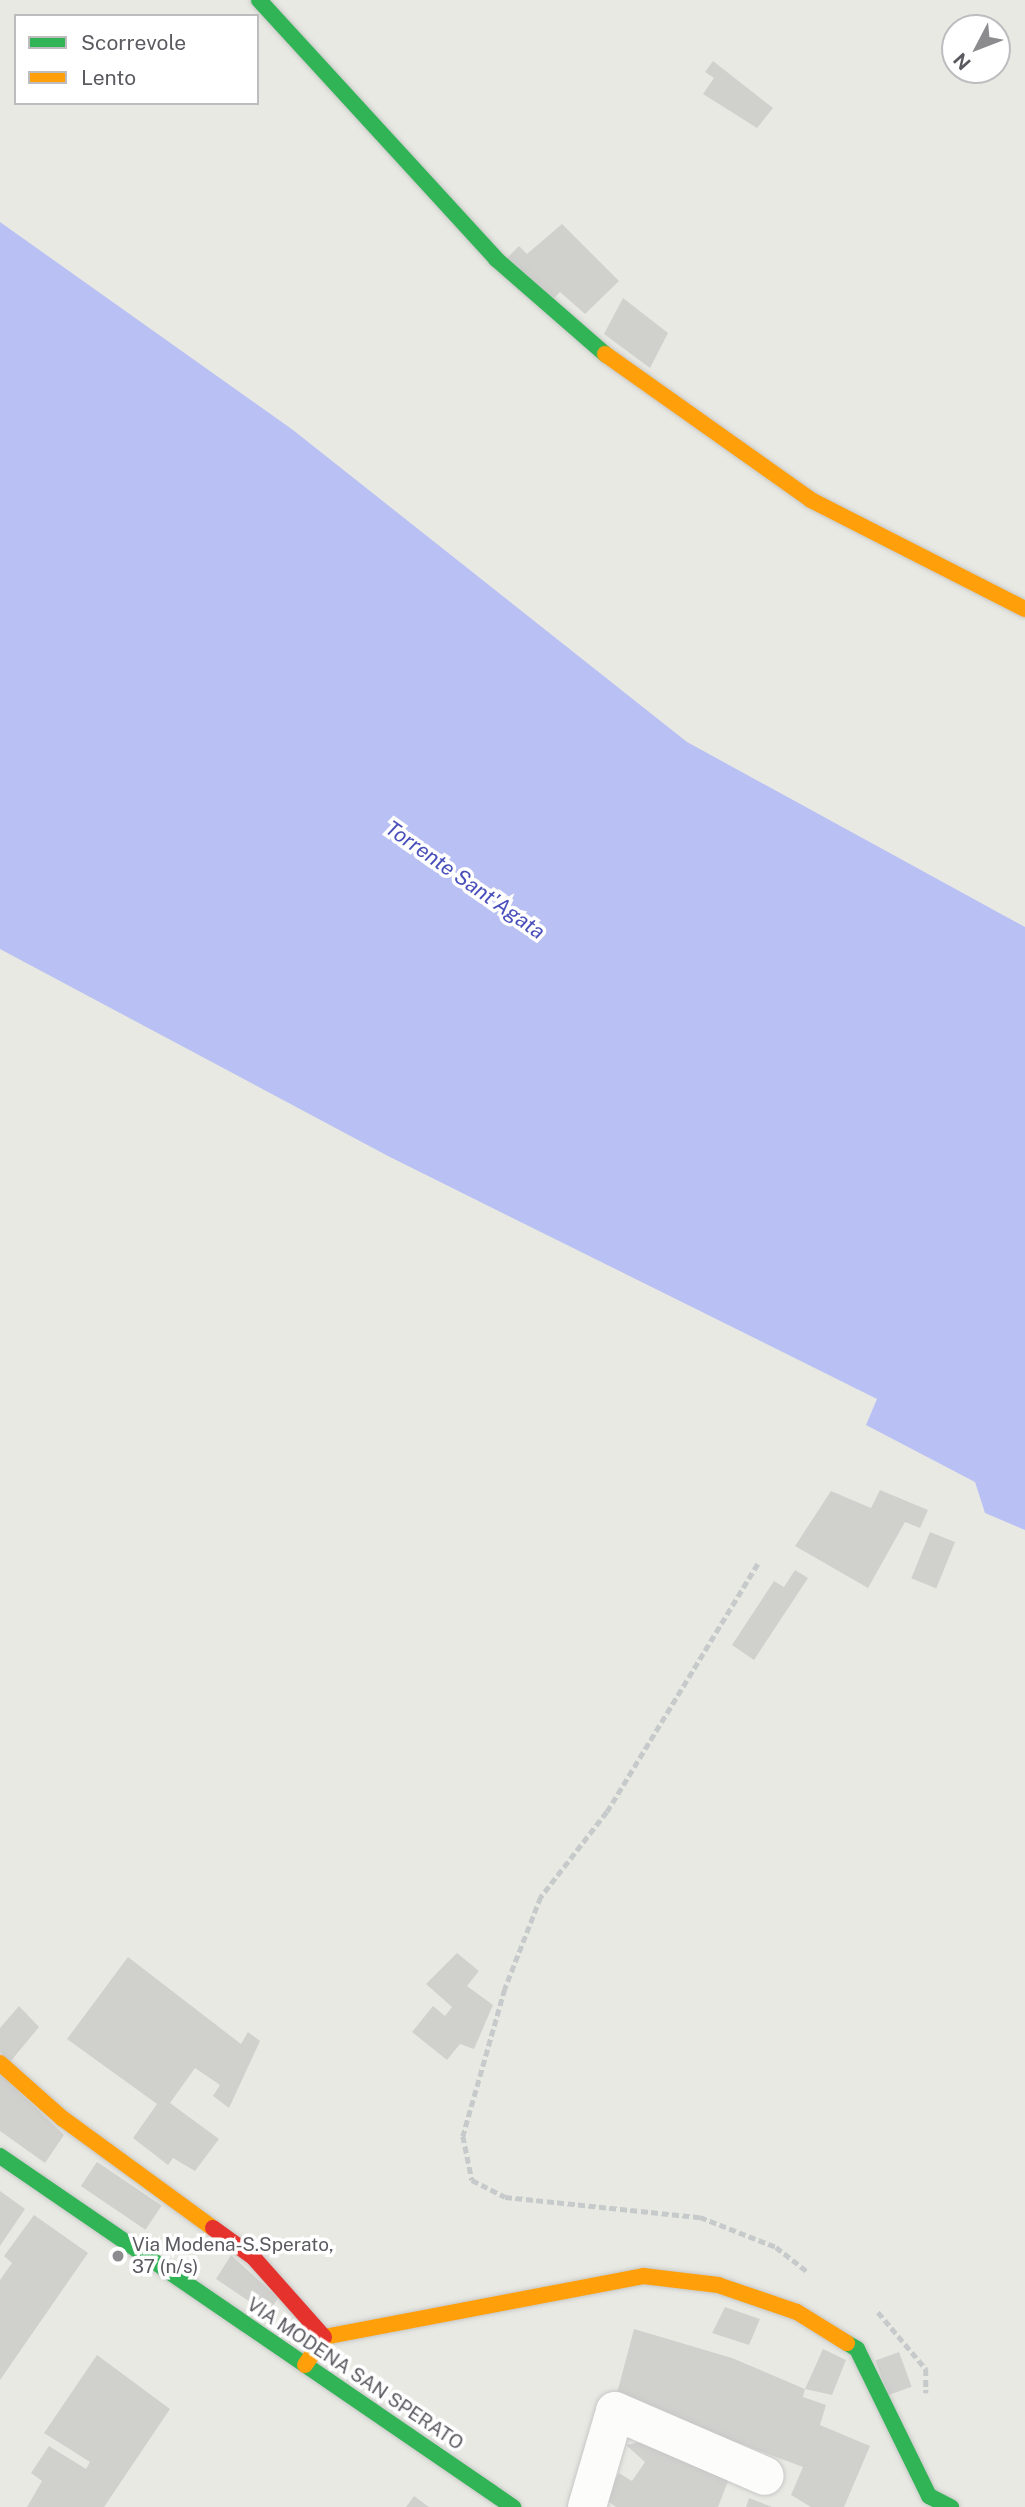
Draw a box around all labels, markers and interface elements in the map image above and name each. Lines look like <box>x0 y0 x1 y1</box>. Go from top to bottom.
legend <box>14 14 259 105</box>
north arrow <box>941 14 1011 84</box>
text: Scorrevole <box>81 30 186 55</box>
text: N <box>949 49 975 75</box>
text: Lento <box>81 65 136 90</box>
water label: Torrente Sant'Agata <box>380 815 550 945</box>
place label: Via Modena-S.Sperato, 37 (n/s) <box>132 2234 333 2278</box>
marker: Via Modena-S.Sperato, 37 (n/s) <box>110 2248 126 2264</box>
street label: VIA MODENA SAN SPERATO <box>243 2293 467 2455</box>

